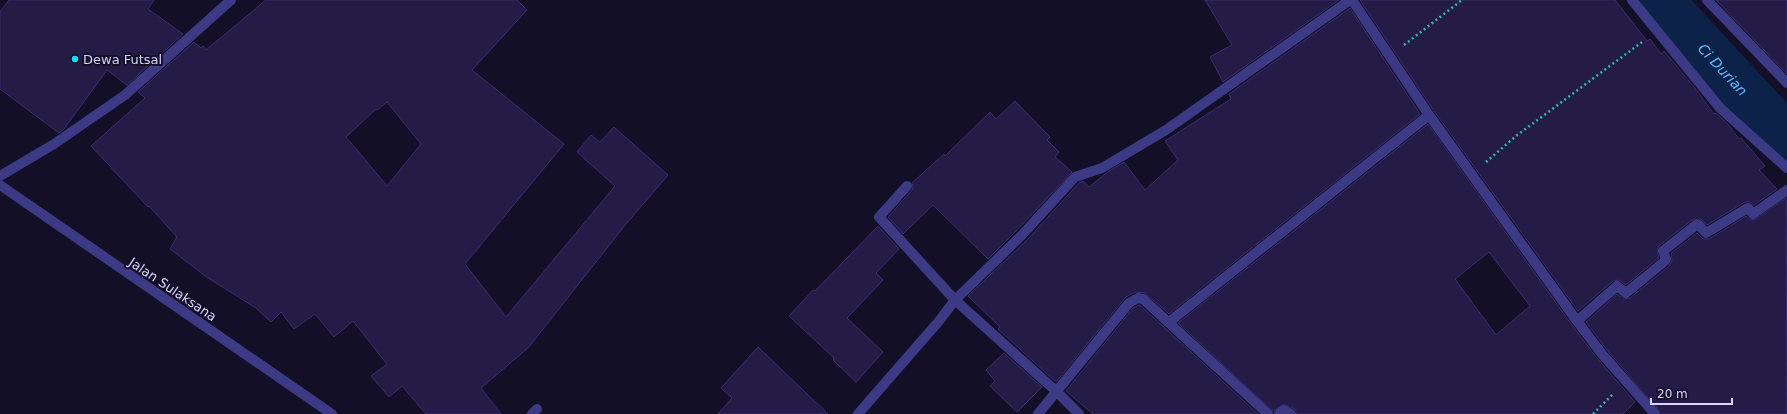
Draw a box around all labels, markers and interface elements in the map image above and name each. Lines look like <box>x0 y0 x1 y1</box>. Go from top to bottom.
water label: Ci Durian <box>1695 40 1751 99</box>
place label: Dewa Futsal <box>83 52 162 67</box>
marker: Dewa Futsal <box>70 54 80 64</box>
street label: Jalan Sulaksana <box>125 254 219 324</box>
scale bar <box>1651 380 1732 406</box>
text: 20 m <box>1657 387 1688 401</box>

